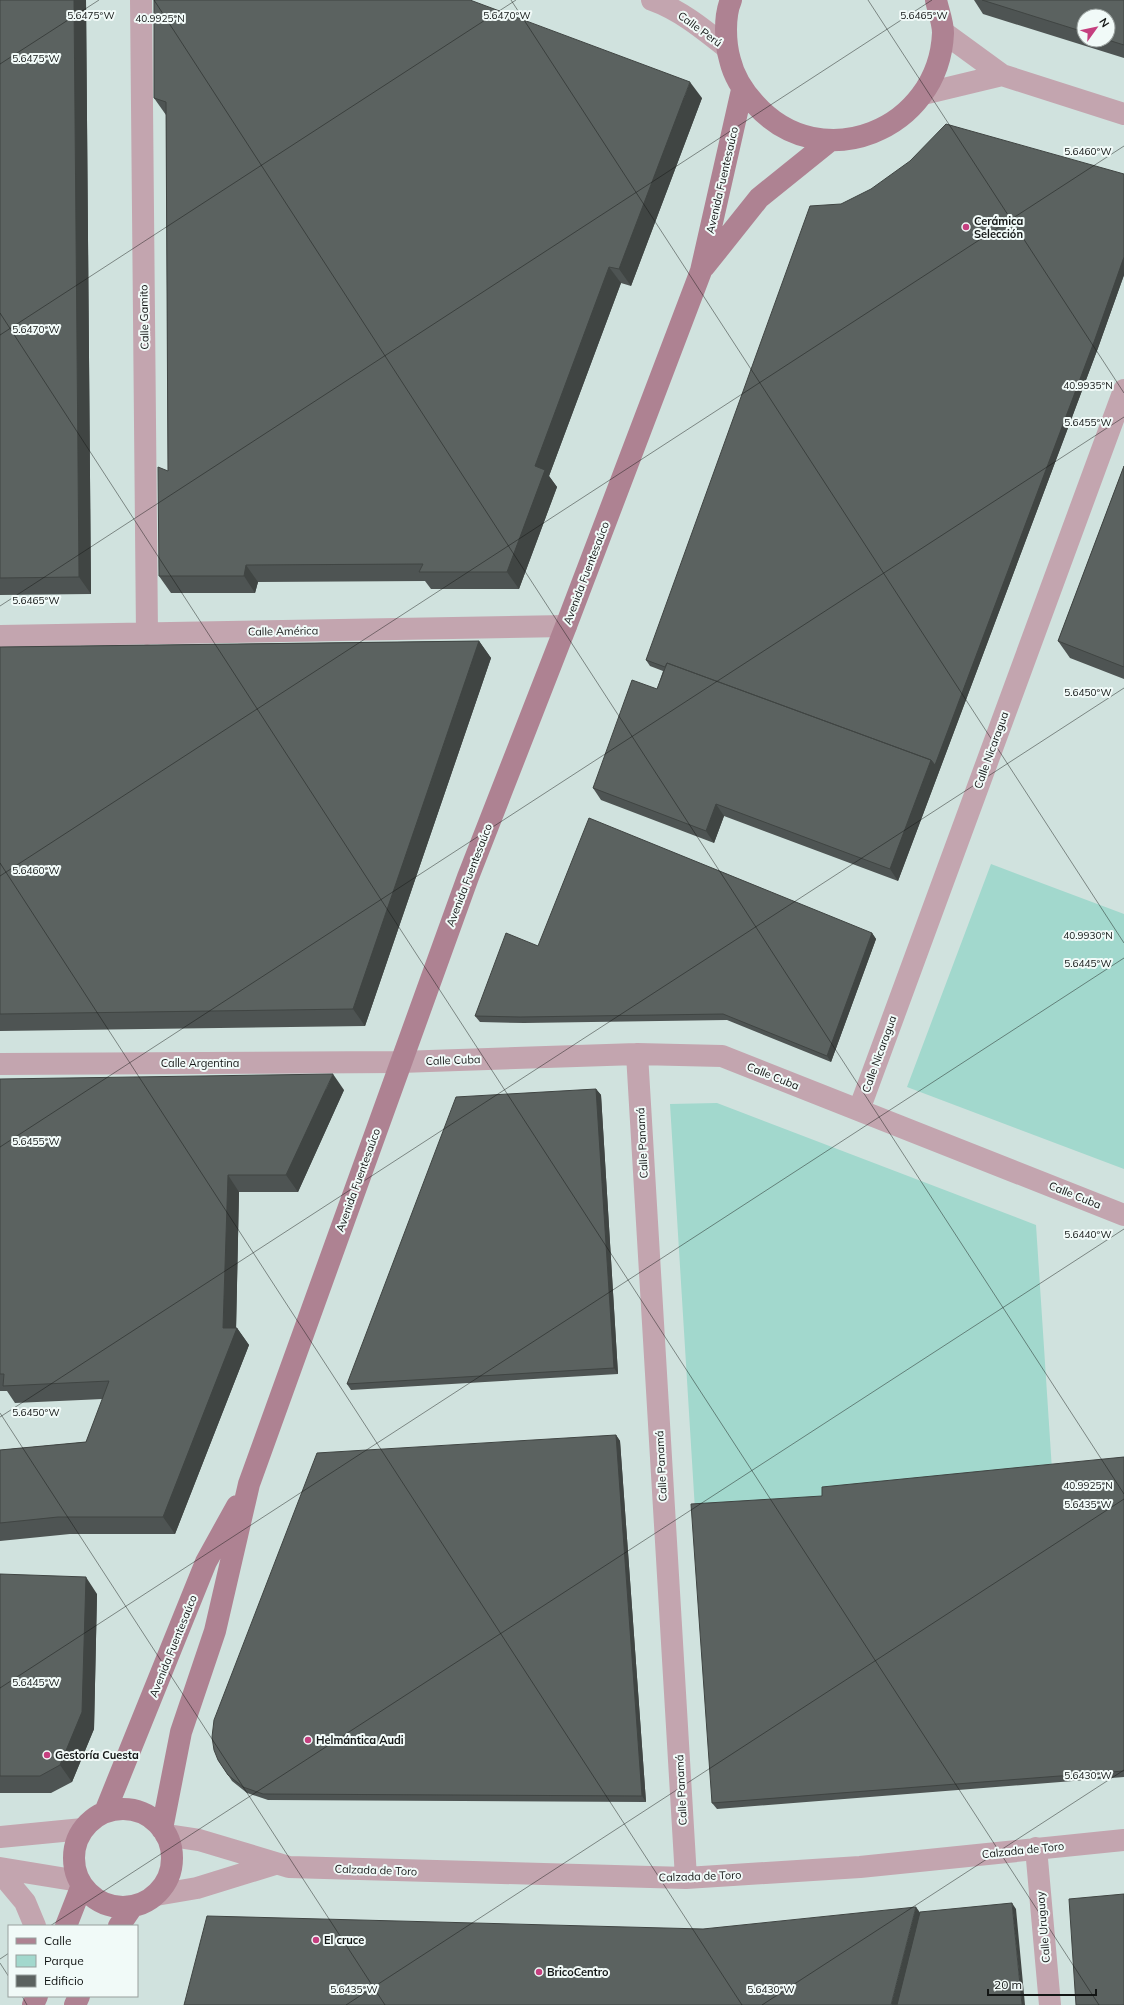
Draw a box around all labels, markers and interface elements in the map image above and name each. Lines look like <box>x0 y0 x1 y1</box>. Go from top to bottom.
street label: Calle Perú <box>675 8 725 50</box>
north arrow <box>1076 8 1116 48</box>
text: 5.6475°W <box>67 9 115 22</box>
text: 5.6470°W <box>483 9 531 22</box>
text: 5.6465°W <box>900 9 948 22</box>
text: 40.9925°N <box>135 12 185 25</box>
text: N <box>1096 15 1113 30</box>
text: 5.6475°W <box>12 52 60 65</box>
street label: Avenida Fuentesaúco <box>703 125 741 235</box>
text: 5.6460°W <box>1064 145 1112 158</box>
place label: Cerámica Selección <box>974 214 1024 241</box>
marker: Cerámica Selección <box>961 222 971 232</box>
street label: Calle Gamito <box>136 284 152 350</box>
text: 5.6470°W <box>12 323 60 336</box>
text: 40.9935°N <box>1063 379 1113 392</box>
text: 5.6455°W <box>1064 416 1112 429</box>
street label: Avenida Fuentesaúco <box>560 519 612 627</box>
text: 5.6465°W <box>12 594 60 607</box>
street label: Calle América <box>248 623 318 639</box>
text: 5.6450°W <box>1064 686 1112 699</box>
street label: Calle Nicaragua <box>971 710 1011 790</box>
street label: Avenida Fuentesaúco <box>443 821 495 929</box>
text: 5.6460°W <box>12 864 60 877</box>
text: 40.9930°N <box>1063 929 1113 942</box>
text: 5.6445°W <box>1064 957 1112 970</box>
street label: Calle Nicaragua <box>859 1014 899 1094</box>
street label: Calle Cuba <box>425 1052 481 1068</box>
street label: Calle Argentina <box>161 1056 239 1070</box>
street label: Calle Cuba <box>745 1059 801 1093</box>
street label: Calle Panamá <box>633 1107 651 1179</box>
street label: Avenida Fuentesaúco <box>333 1126 383 1234</box>
text: 5.6455°W <box>12 1135 60 1148</box>
street label: Calle Cuba <box>1047 1178 1103 1212</box>
text: 5.6440°W <box>1064 1228 1112 1241</box>
text: 5.6450°W <box>12 1406 60 1419</box>
street label: Calle Panamá <box>652 1430 670 1502</box>
text: 40.9925°N <box>1063 1479 1113 1492</box>
text: 5.6435°W <box>1064 1498 1112 1511</box>
street label: Avenida Fuentesaúco <box>146 1593 200 1699</box>
text: 5.6445°W <box>12 1676 60 1689</box>
place label: Helmántica Audi <box>316 1733 404 1747</box>
marker: Helmántica Audi <box>303 1735 313 1745</box>
place label: Gestoría Cuesta <box>55 1748 139 1762</box>
marker: Gestoría Cuesta <box>42 1750 52 1760</box>
street label: Calle Panamá <box>672 1754 690 1826</box>
text: 5.6430°W <box>1064 1769 1112 1782</box>
street label: Calzada de Toro <box>981 1839 1065 1861</box>
street label: Calzada de Toro <box>334 1862 418 1878</box>
street label: Calzada de Toro <box>658 1868 742 1884</box>
street label: Calle Uruguay <box>1033 1890 1053 1963</box>
legend <box>8 1925 138 1997</box>
text: Calle <box>44 1933 71 1948</box>
place label: El cruce <box>324 1933 364 1947</box>
marker: El cruce <box>311 1935 321 1945</box>
text: Parque <box>44 1953 84 1968</box>
place label: BricoCentro <box>547 1965 609 1979</box>
marker: BricoCentro <box>534 1967 544 1977</box>
scale bar <box>988 1971 1096 1997</box>
text: Edificio <box>44 1973 84 1988</box>
text: 20 m <box>994 1977 1022 1992</box>
text: 5.6435°W <box>330 1983 378 1996</box>
text: 5.6430°W <box>747 1983 795 1996</box>

